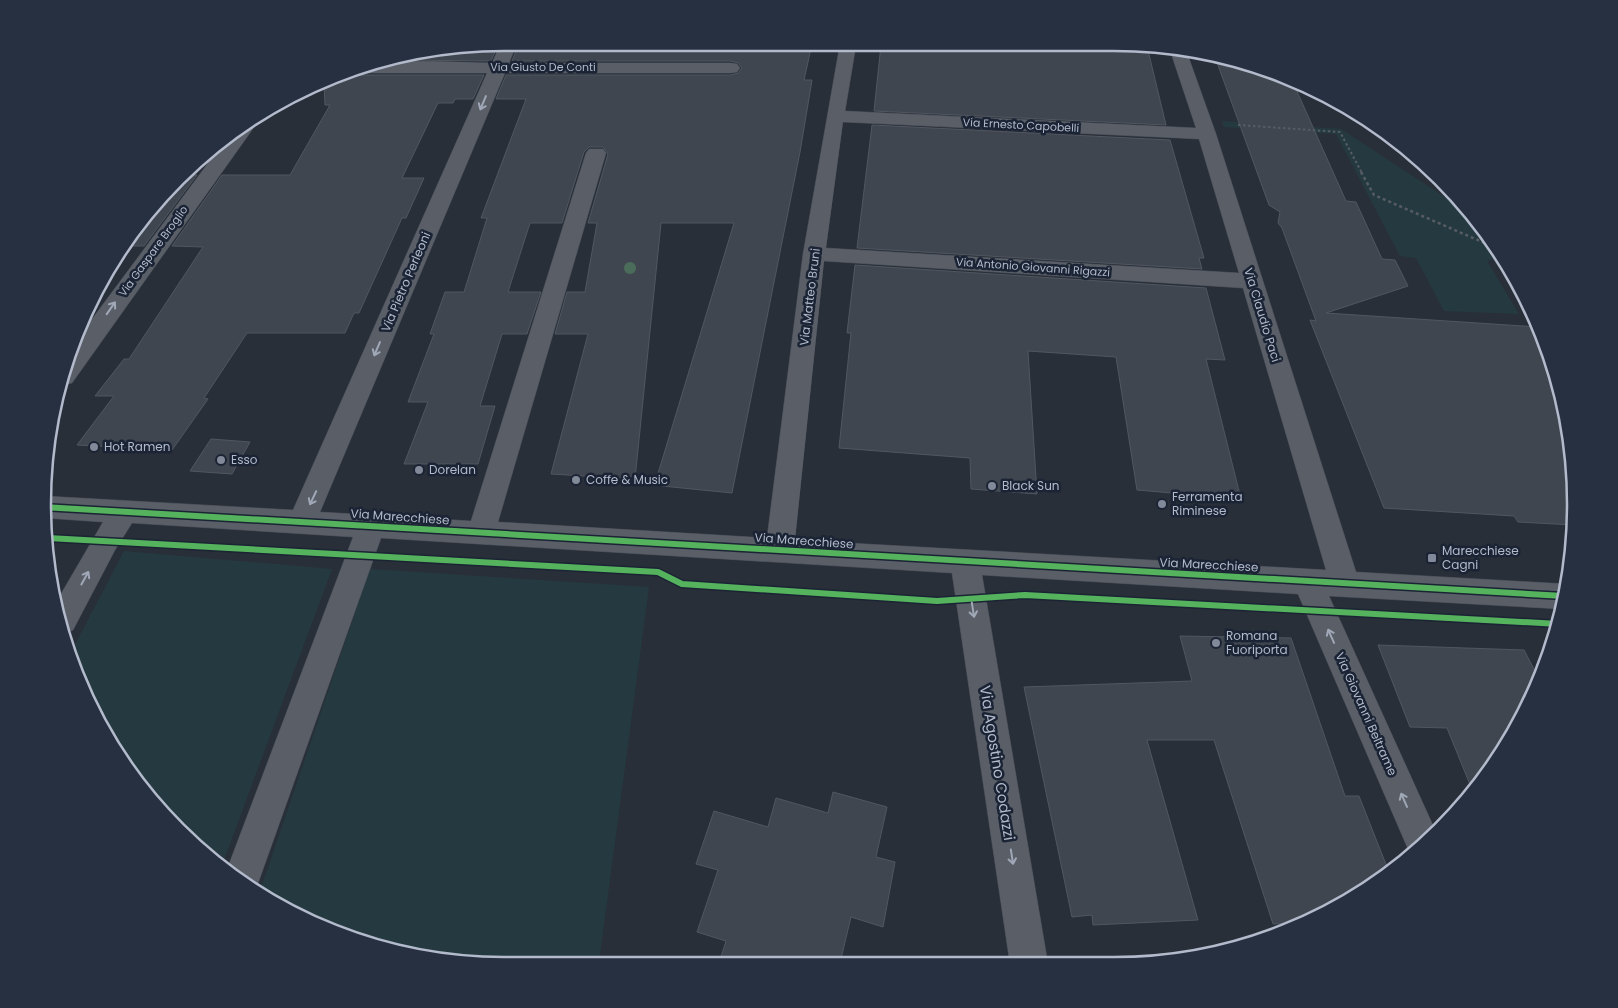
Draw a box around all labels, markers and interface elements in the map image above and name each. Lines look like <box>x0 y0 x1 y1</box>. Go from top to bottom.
street label: Via Giusto De Conti <box>490 59 596 75</box>
one-way arrow <box>477 95 487 110</box>
street label: Via Ernesto Capobelli <box>962 114 1080 136</box>
street label: Via Gaspare Broglio <box>115 202 191 300</box>
street label: Via Pietro Perleoni <box>377 229 434 334</box>
street label: Via Matteo Bruni <box>795 247 824 347</box>
street label: Via Antonio Giovanni Rigazzi <box>955 254 1111 280</box>
street label: Via Claudio Paci <box>1240 266 1285 364</box>
one-way arrow <box>106 301 116 315</box>
one-way arrow <box>372 341 382 356</box>
place label: Hot Ramen <box>104 438 170 455</box>
marker: Hot Ramen <box>88 441 100 453</box>
place label: Esso <box>231 451 258 468</box>
marker: Esso <box>215 454 227 466</box>
place label: Dorelan <box>429 461 476 478</box>
marker: Dorelan <box>413 464 425 476</box>
place label: Coffe & Music <box>586 471 668 488</box>
marker: Coffe & Music <box>570 474 582 486</box>
place label: Black Sun <box>1002 477 1060 494</box>
marker: Black Sun <box>986 480 998 492</box>
place label: Ferramenta Riminese <box>1172 488 1243 519</box>
one-way arrow <box>308 490 317 505</box>
marker: Ferramenta Riminese <box>1156 498 1168 510</box>
street label: Via Marecchiese <box>350 505 450 528</box>
street label: Via Marecchiese <box>754 529 854 552</box>
place label: Marecchiese Cagni <box>1442 542 1519 573</box>
marker: Marecchiese Cagni <box>1426 552 1438 564</box>
street label: Via Marecchiese <box>1159 553 1259 576</box>
one-way arrow <box>81 571 90 586</box>
one-way arrow <box>969 602 979 618</box>
place label: Romana Fuoriporta <box>1226 627 1288 658</box>
one-way arrow <box>1326 629 1336 644</box>
marker: Romana Fuoriporta <box>1210 637 1222 649</box>
street label: Via Giovanni Beltrame <box>1332 649 1401 778</box>
street label: Via Agostino Codazzi <box>975 684 1020 842</box>
one-way arrow <box>1399 793 1409 808</box>
one-way arrow <box>1008 849 1018 865</box>

